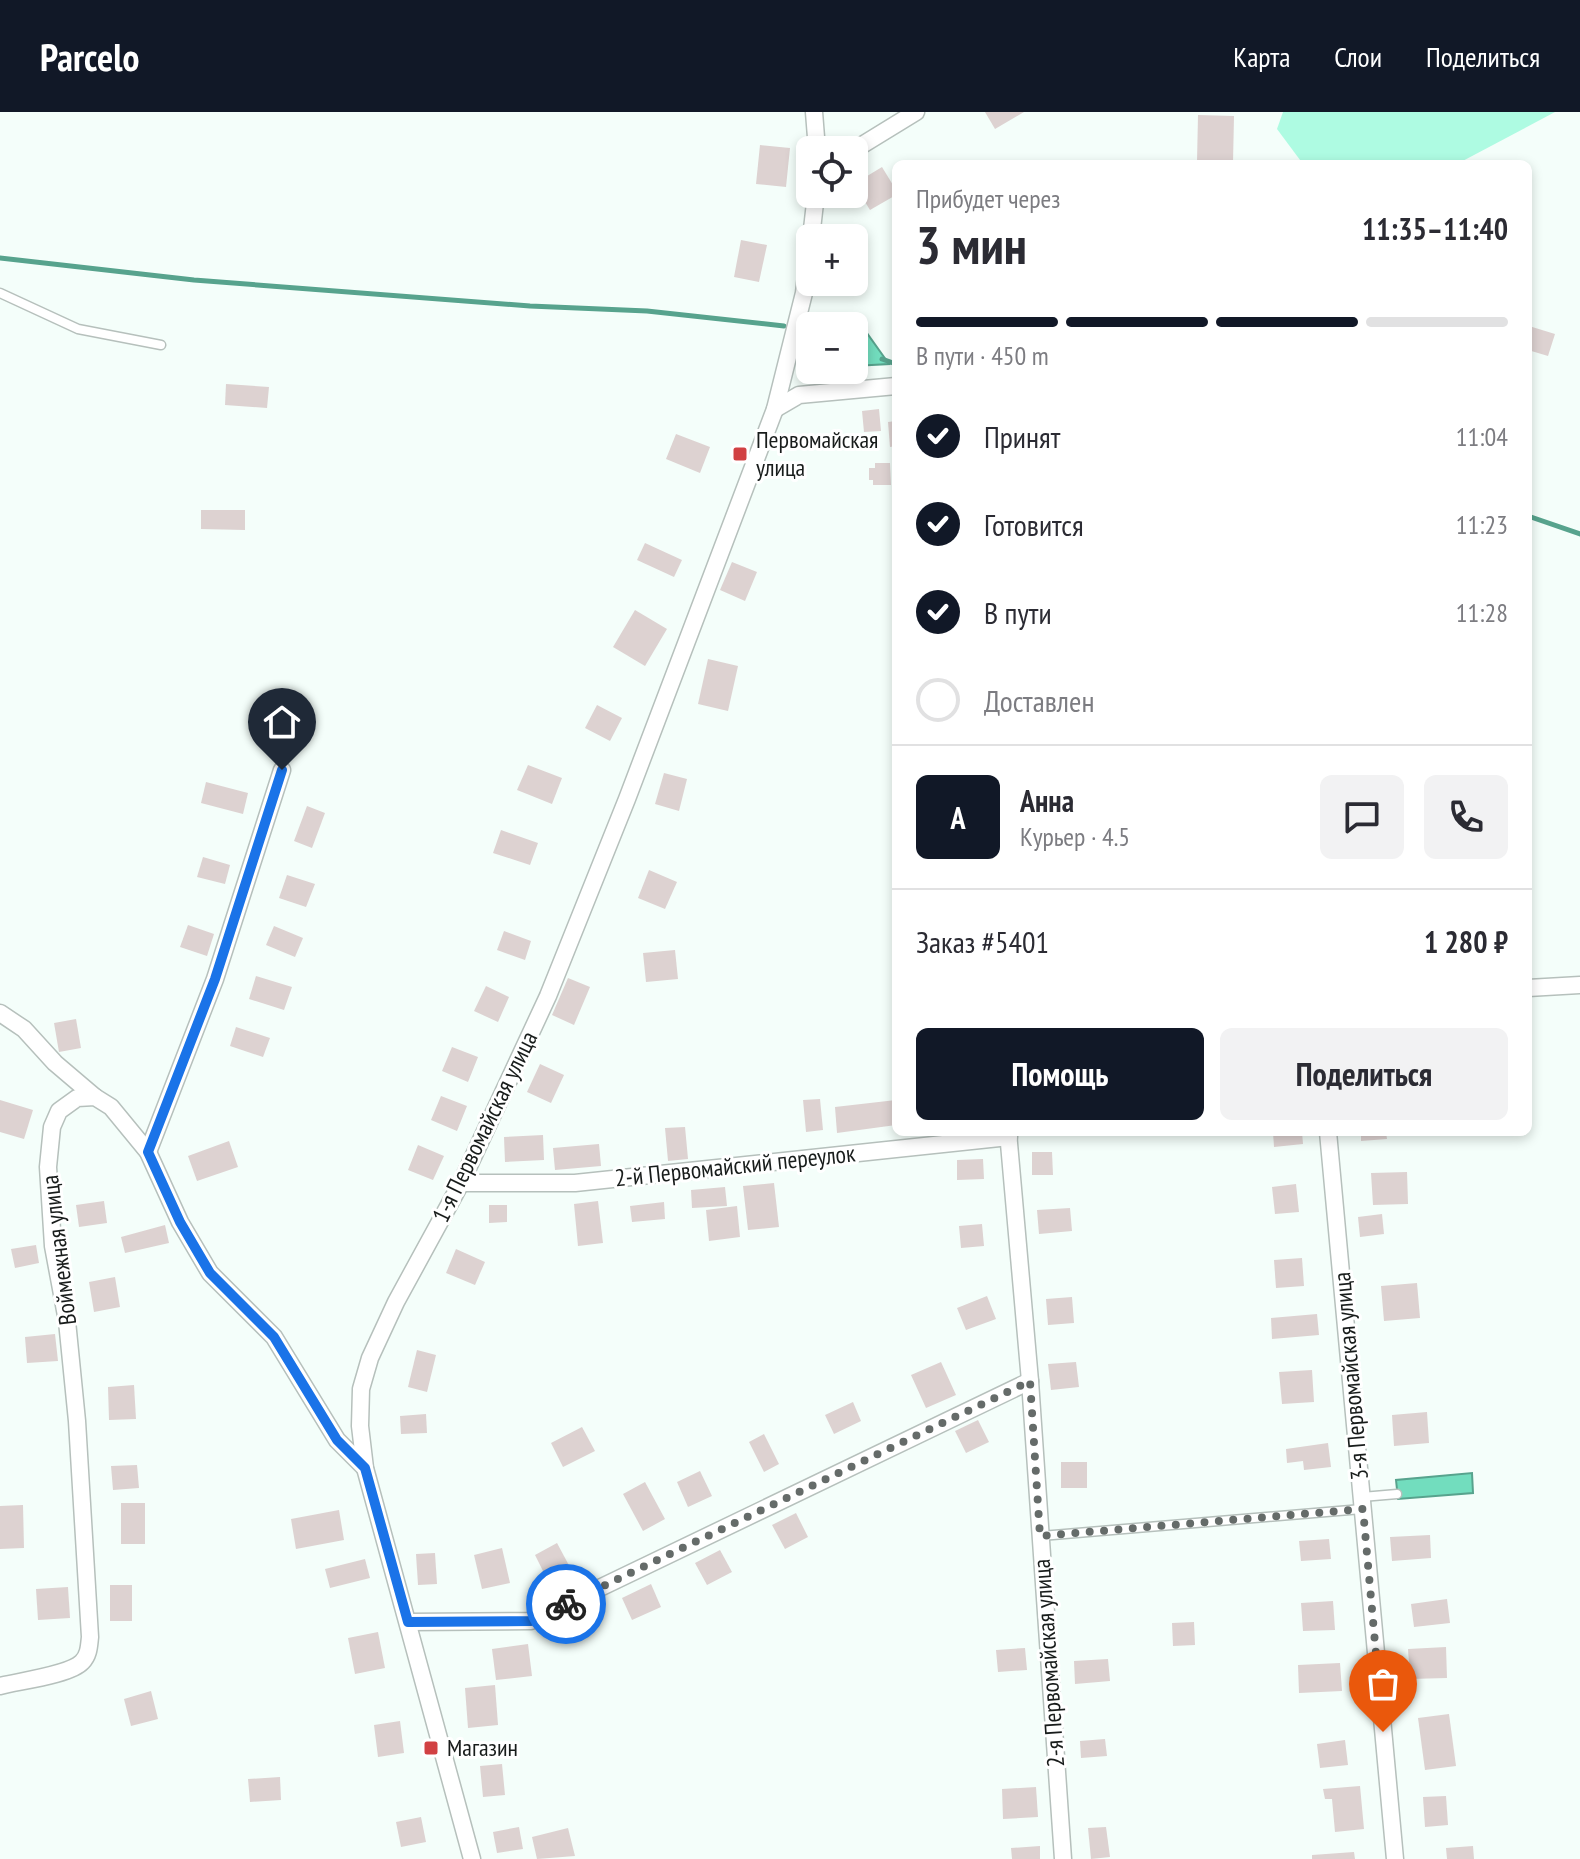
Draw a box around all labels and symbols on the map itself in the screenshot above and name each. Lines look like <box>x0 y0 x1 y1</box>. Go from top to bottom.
place label: Первомайская улица <box>756 424 878 483</box>
marker: Первомайская улица <box>731 445 749 463</box>
pin <box>248 688 316 770</box>
street label: 1-я Первомайская улица <box>425 1026 544 1227</box>
street label: 2-й Первомайский переулок <box>613 1137 857 1194</box>
street label: Воймежная улица <box>34 1173 83 1327</box>
street label: 3-я Первомайская улица <box>1326 1271 1375 1481</box>
street label: 2-я Первомайская улица <box>1026 1558 1071 1768</box>
courier <box>526 1564 606 1644</box>
pin <box>1349 1650 1417 1732</box>
place label: Магазин <box>447 1732 518 1763</box>
marker: Магазин <box>422 1739 440 1757</box>

